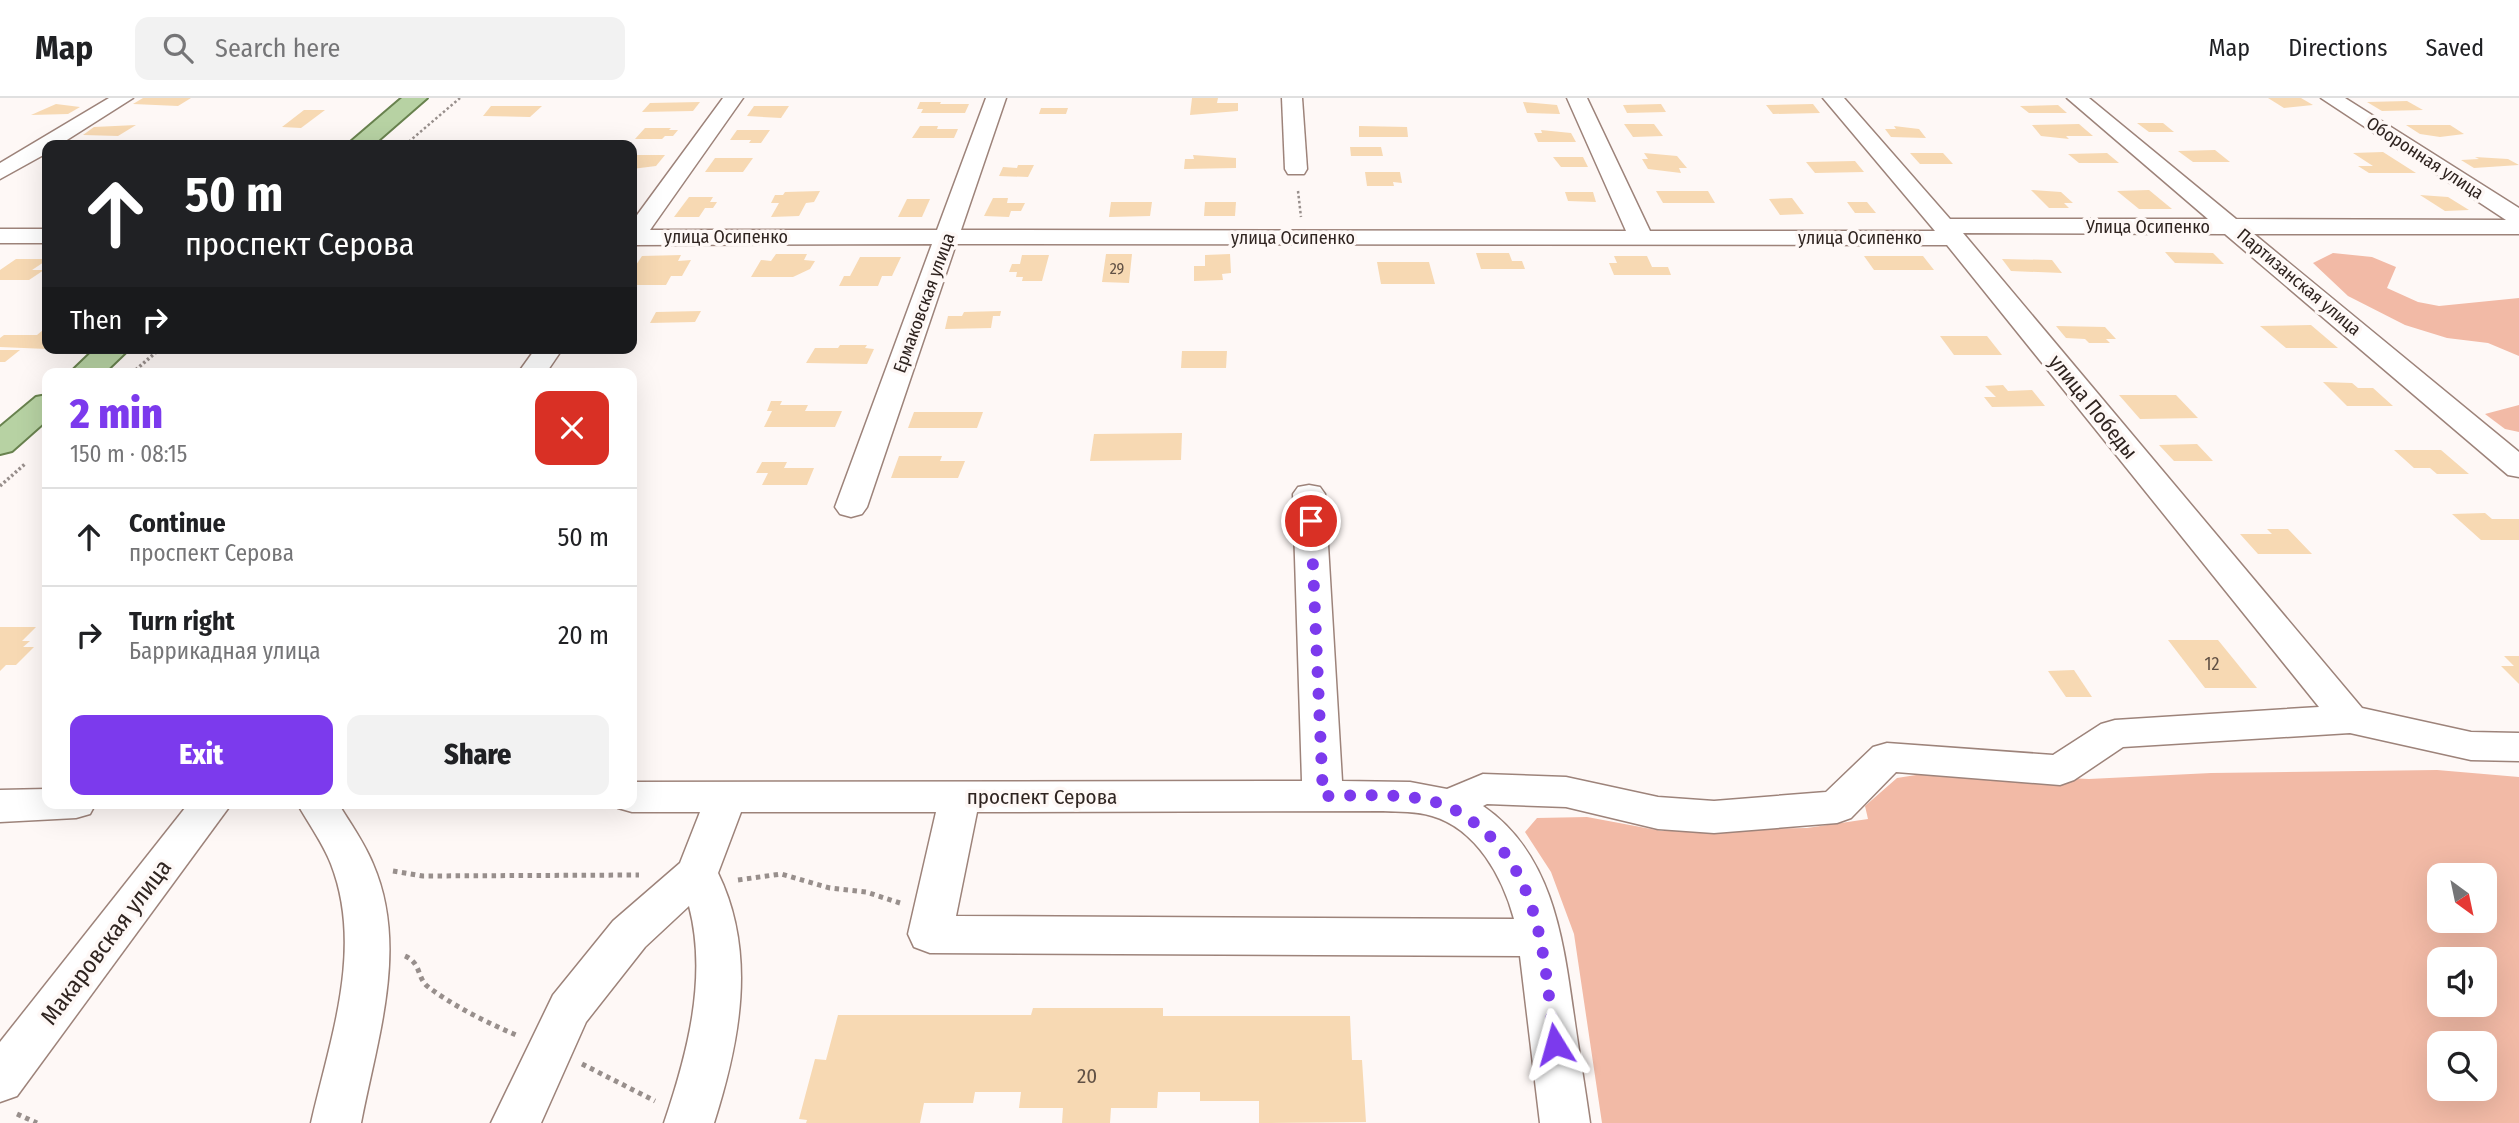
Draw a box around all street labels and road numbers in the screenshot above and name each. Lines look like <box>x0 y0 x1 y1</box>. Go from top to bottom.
street label: Оборонная улица <box>2362 112 2488 204</box>
street label: Улица Осипенко <box>2085 216 2210 238</box>
street label: Партизанская улица <box>2233 224 2366 340</box>
street label: улица Осипенко <box>664 226 788 248</box>
street label: улица Осипенко <box>1231 227 1355 249</box>
street label: улица Осипенко <box>1798 227 1922 249</box>
street label: Ермаковская улица <box>888 230 960 376</box>
street label: улица Победы <box>2043 350 2143 464</box>
street label: проспект Серова <box>967 784 1117 810</box>
street label: Макаровская улица <box>35 854 177 1030</box>

